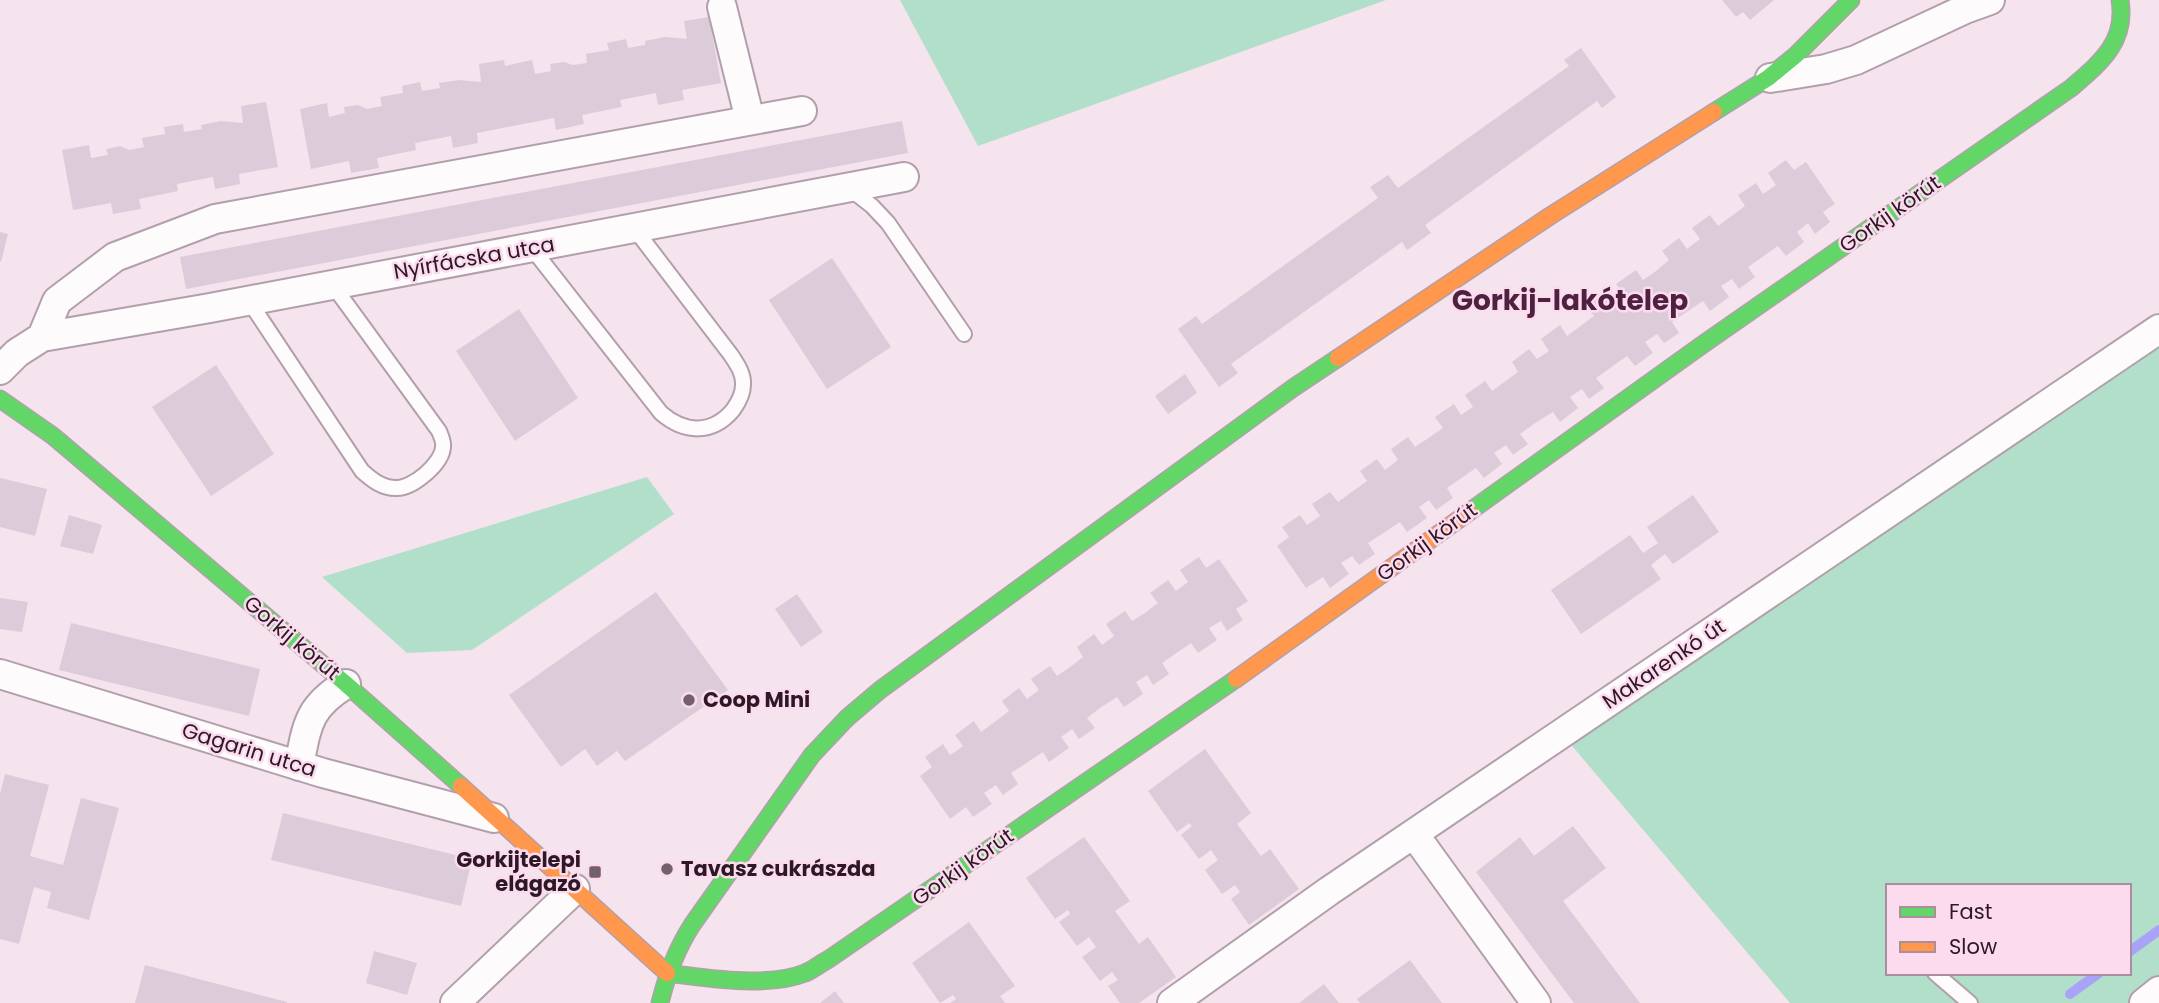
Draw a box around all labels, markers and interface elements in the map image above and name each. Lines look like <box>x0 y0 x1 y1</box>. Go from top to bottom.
street label: Gorkij körút <box>1833 168 1946 259</box>
street label: Nyírfácska utca <box>391 229 557 286</box>
district label: Gorkij-lakótelep <box>1452 281 1688 320</box>
street label: Gorkij körút <box>1371 495 1483 588</box>
street label: Gorkij körút <box>238 589 347 687</box>
street label: Makarenkó út <box>1597 612 1731 715</box>
place label: Coop Mini <box>703 685 810 714</box>
marker: Coop Mini <box>681 692 697 708</box>
street label: Gagarin utca <box>178 715 320 784</box>
street label: Gorkij körút <box>906 821 1019 912</box>
place label: Gorkijtelepi elágazó <box>456 845 581 898</box>
place label: Tavasz cukrászda <box>681 854 875 883</box>
marker: Tavasz cukrászda <box>659 861 675 877</box>
marker: Gorkijtelepi elágazó <box>587 864 603 880</box>
legend <box>1886 884 2131 975</box>
text: Fast <box>1949 897 1992 926</box>
text: Slow <box>1949 932 1997 961</box>

